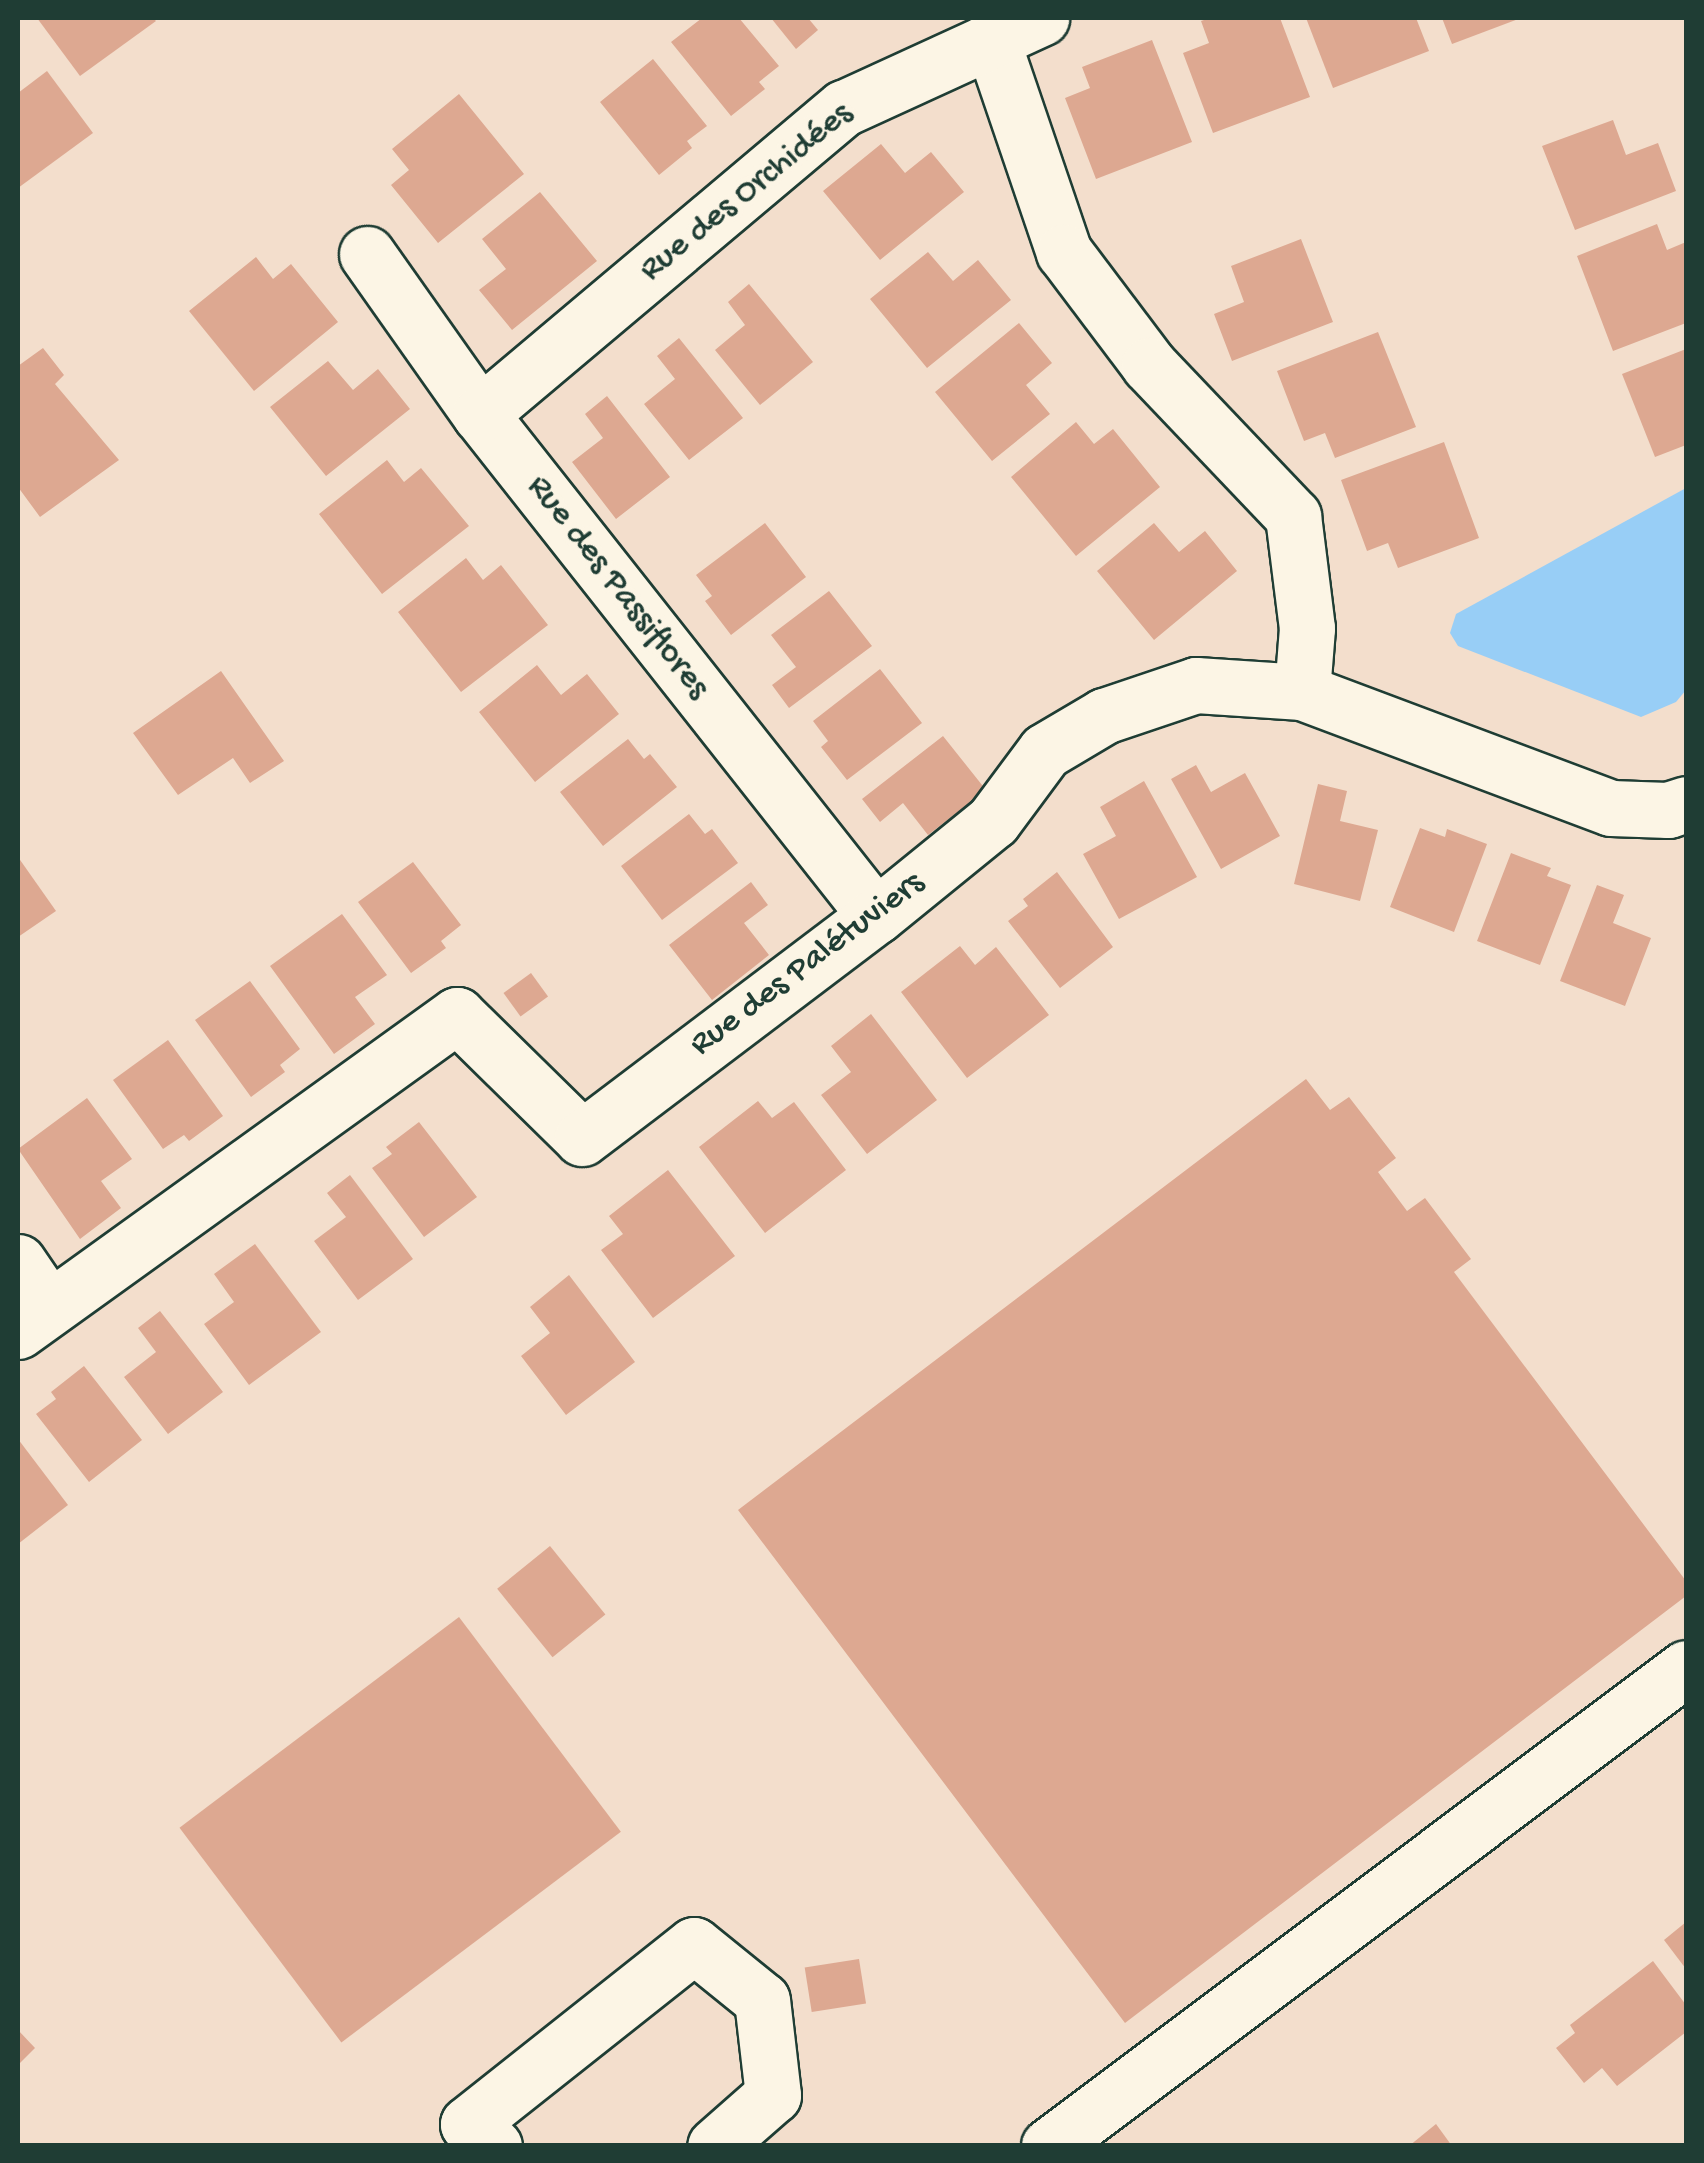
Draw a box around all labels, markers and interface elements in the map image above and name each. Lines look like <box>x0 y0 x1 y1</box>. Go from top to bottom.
street label: Rue des Orchidées <box>632 94 862 292</box>
street label: Rue des Passiflores <box>516 468 718 708</box>
street label: Rue des Palétuviers <box>683 863 933 1067</box>

